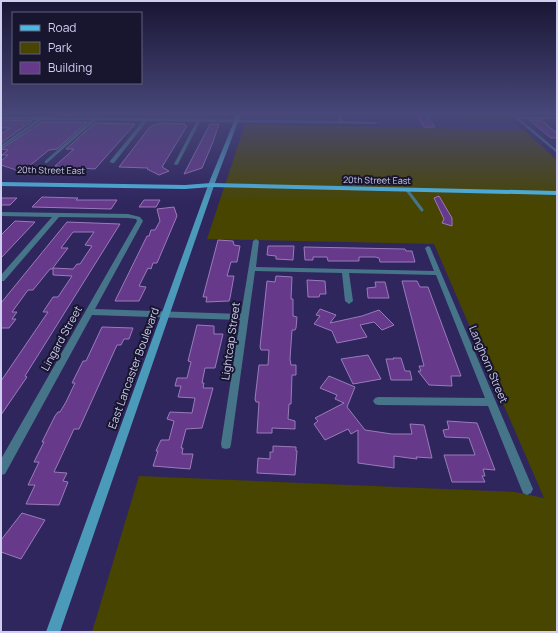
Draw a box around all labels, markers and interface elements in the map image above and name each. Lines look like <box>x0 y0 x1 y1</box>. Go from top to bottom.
legend <box>12 12 142 84</box>
text: Road <box>48 19 76 36</box>
text: Park <box>48 39 73 56</box>
text: Building <box>48 59 92 76</box>
street label: 20th Street East <box>17 163 86 177</box>
street label: 20th Street East <box>343 173 412 187</box>
street label: Lightcap Street <box>217 301 243 381</box>
street label: Lingard Street <box>37 303 85 373</box>
street label: East Lancaster Boulevard <box>104 305 162 431</box>
street label: Langhorn Street <box>466 323 512 405</box>

